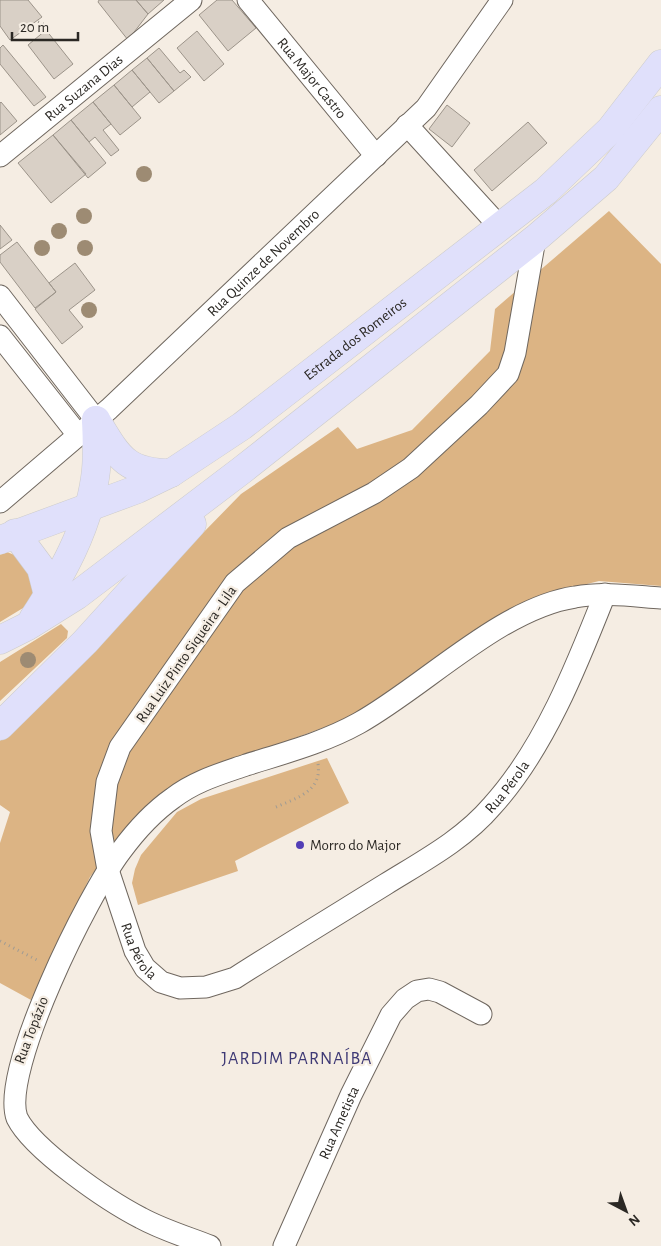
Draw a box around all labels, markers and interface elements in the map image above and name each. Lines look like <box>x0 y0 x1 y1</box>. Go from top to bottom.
scale bar <box>12 10 79 42</box>
text: 20 m <box>20 20 49 35</box>
street label: Rua Major Castro <box>274 35 349 122</box>
street label: Rua Suzana Dias <box>42 52 126 124</box>
street label: Rua Quinze de Novembro <box>205 206 323 319</box>
street label: Estrada dos Romeiros <box>301 295 410 383</box>
street label: Rua Luiz Pinto Siqueira - Lila <box>134 583 239 725</box>
street label: Rua Pérola <box>482 758 532 816</box>
place label: Morro do Major <box>310 838 401 853</box>
marker: Morro do Major <box>294 839 306 851</box>
street label: Rua Pérola <box>118 921 159 983</box>
street label: Rua Topázio <box>12 995 51 1066</box>
district label: JARDIM PARNAÍBA <box>221 1047 373 1068</box>
street label: Rua Ametista <box>316 1084 362 1162</box>
north arrow <box>601 1186 651 1236</box>
text: N <box>626 1212 642 1229</box>

